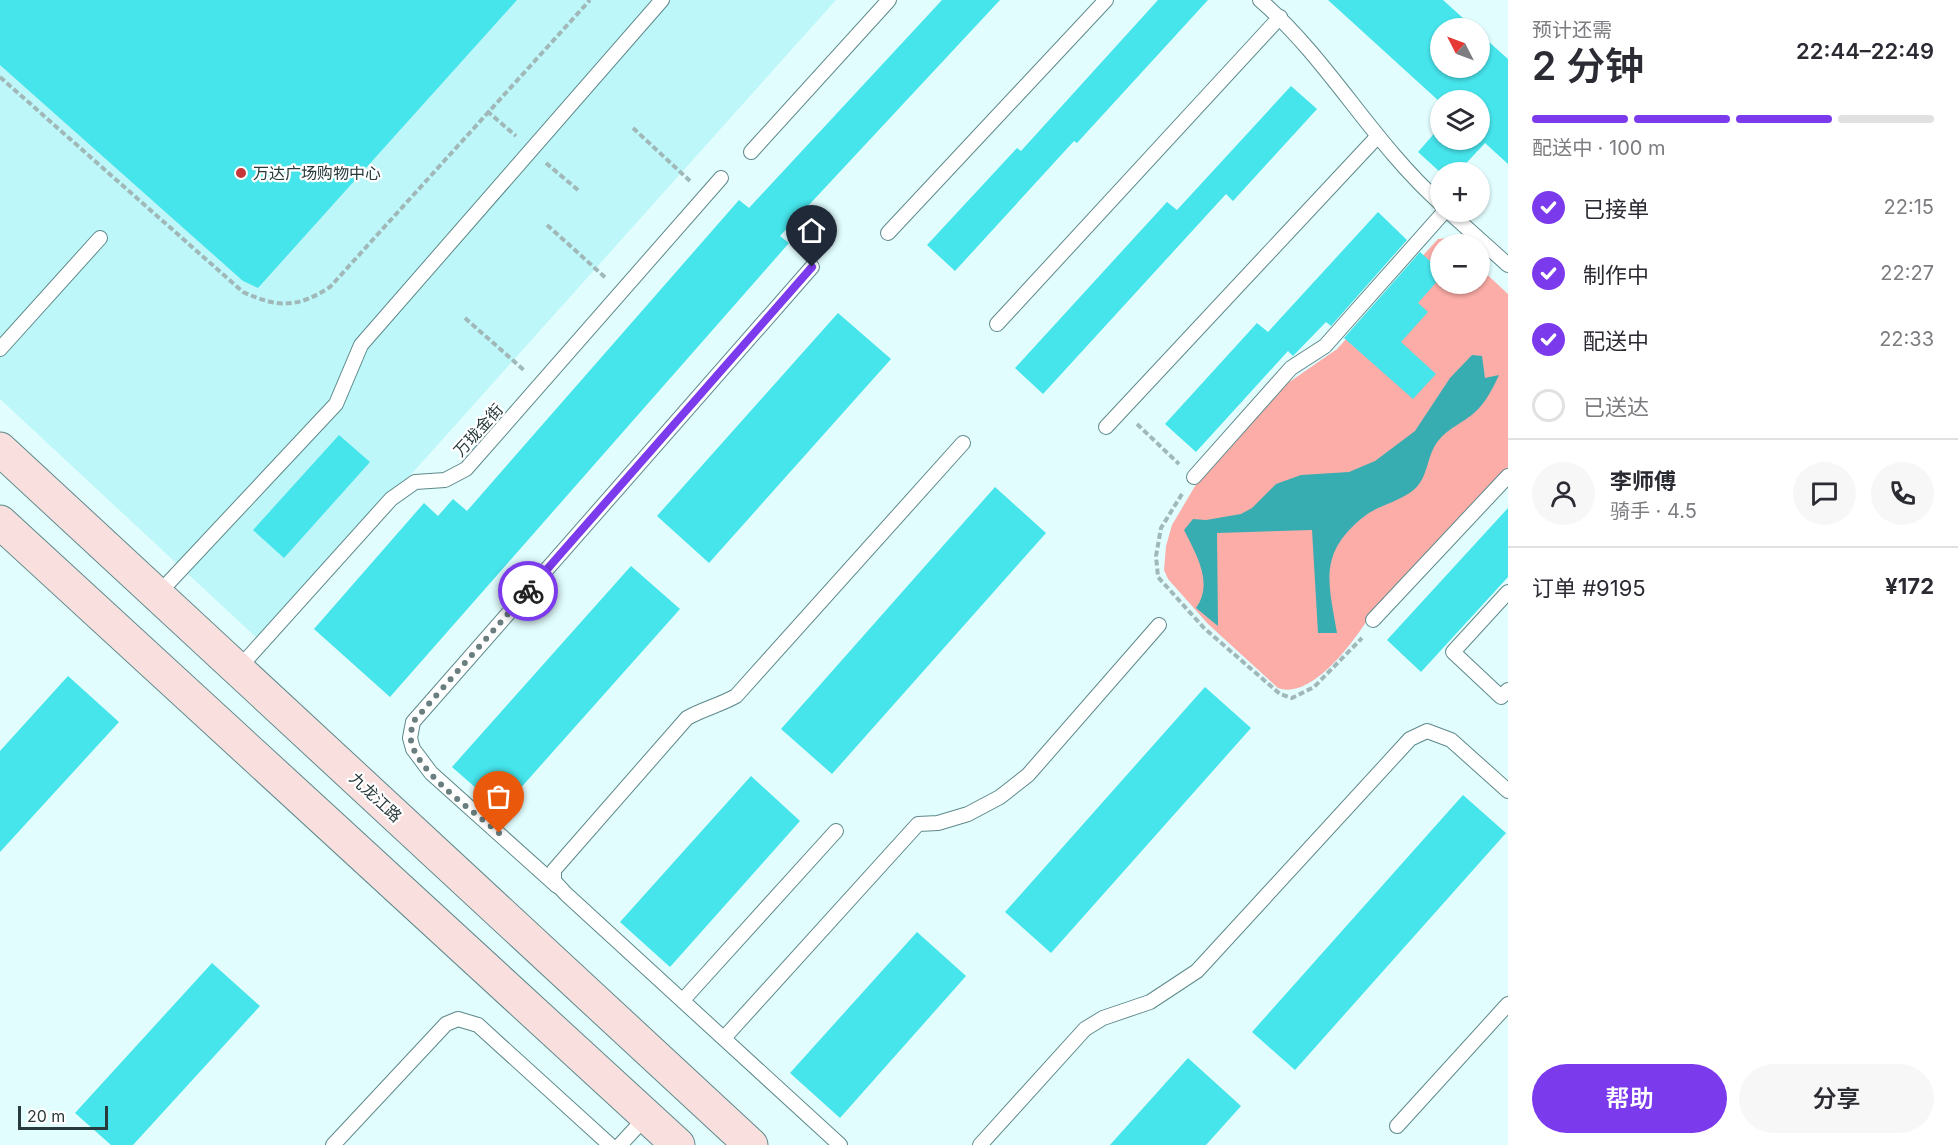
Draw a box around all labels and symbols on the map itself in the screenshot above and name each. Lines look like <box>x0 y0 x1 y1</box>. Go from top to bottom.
north arrow <box>1430 18 1490 78</box>
place label: 万达广场购物中心 <box>253 163 381 183</box>
marker: 万达广场购物中心 <box>234 166 248 180</box>
pin <box>786 205 837 267</box>
street label: 万珑金街 <box>449 400 507 460</box>
courier <box>498 561 558 621</box>
street label: 九龙江路 <box>346 768 406 826</box>
pin <box>473 771 524 833</box>
scale bar <box>18 1103 108 1130</box>

